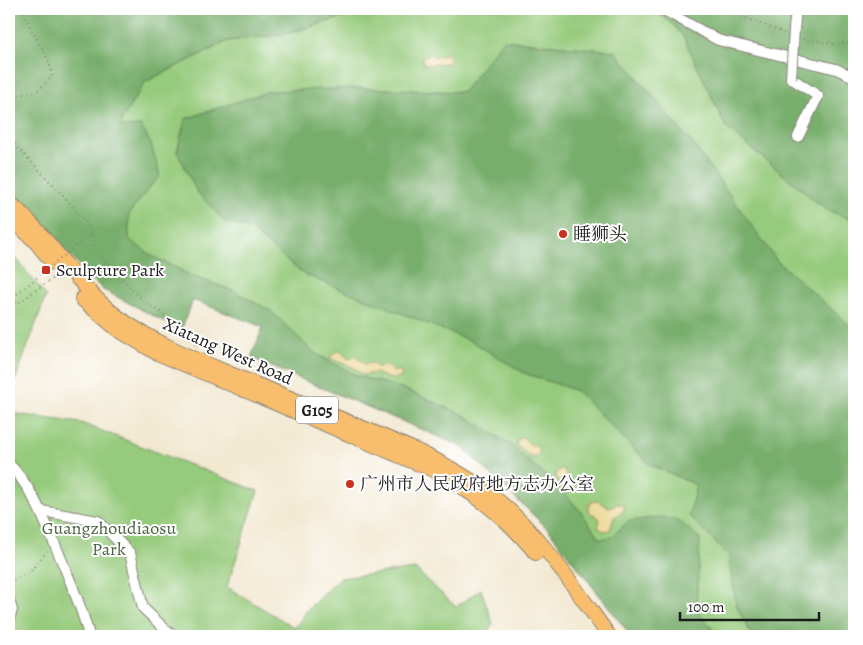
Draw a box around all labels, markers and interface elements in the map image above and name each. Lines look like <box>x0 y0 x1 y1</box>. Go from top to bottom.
place label: 睡狮头 <box>573 222 627 246</box>
marker: 睡狮头 <box>557 228 569 240</box>
place label: Sculpture Park <box>56 258 164 282</box>
marker: Sculpture Park <box>40 264 52 276</box>
street label: Xiatang West Road <box>159 312 297 391</box>
road number: G105 <box>296 396 338 424</box>
place label: 广州市人民政府地方志办公室 <box>360 472 594 496</box>
marker: 广州市人民政府地方志办公室 <box>344 478 356 490</box>
park label: Guangzhoudiaosu Park <box>42 516 176 561</box>
scale bar <box>680 590 819 622</box>
text: 100 m <box>688 597 725 617</box>

